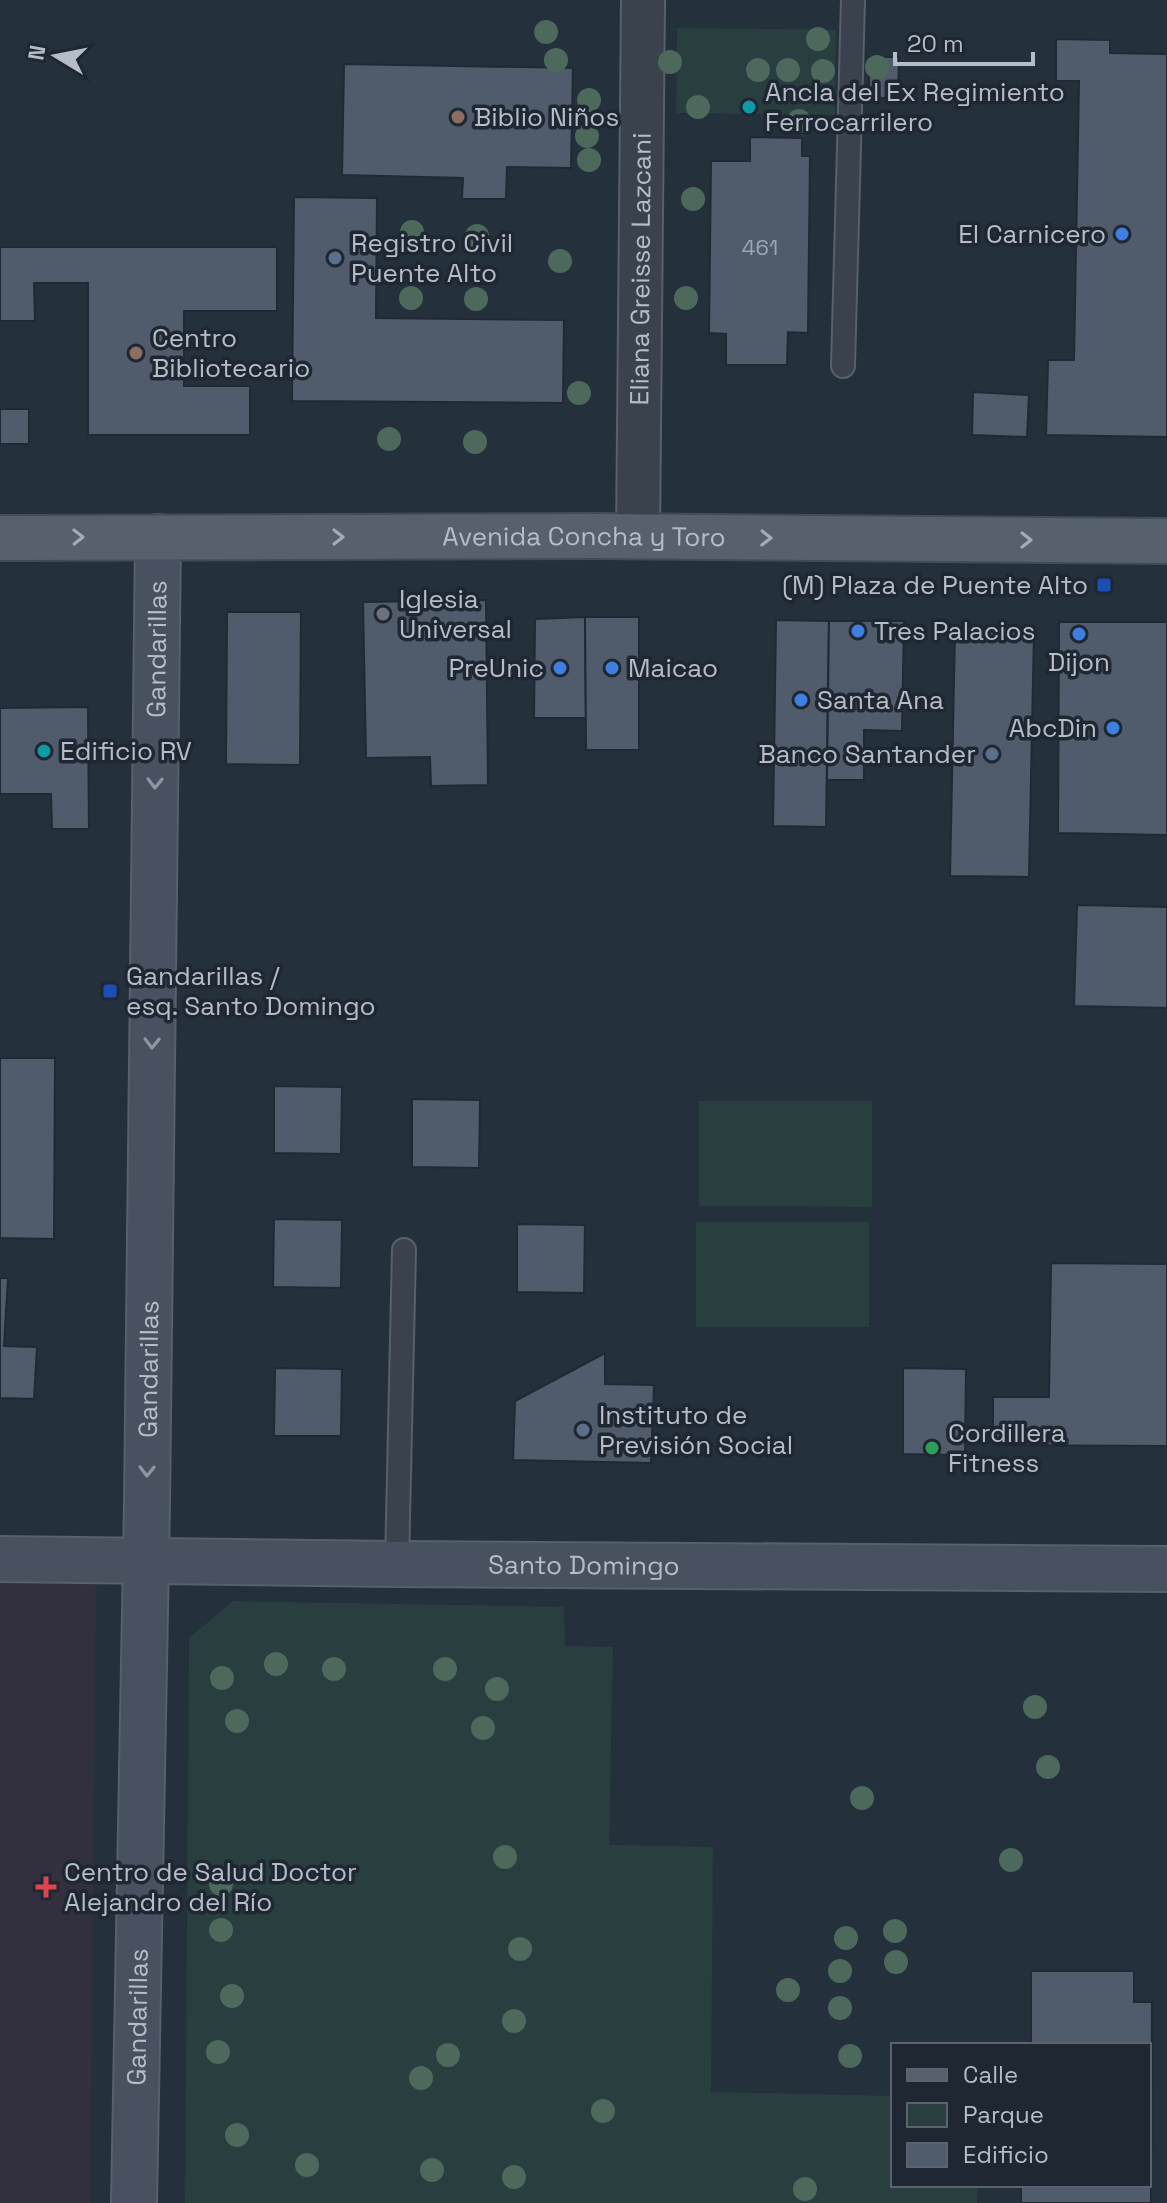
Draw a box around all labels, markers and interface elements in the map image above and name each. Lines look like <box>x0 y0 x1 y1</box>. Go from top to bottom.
north arrow <box>16 16 96 96</box>
scale bar <box>895 16 1033 66</box>
text: 20 m <box>907 28 964 59</box>
text: N <box>21 43 51 62</box>
place label: Ancla del Ex Regimiento Ferrocarrilero <box>765 75 1065 139</box>
marker: Ancla del Ex Regimiento Ferrocarrilero <box>740 98 758 116</box>
place label: Biblio Niños <box>474 100 619 134</box>
marker: Biblio Niños <box>449 108 467 126</box>
street label: Eliana Greisse Lazcani <box>622 132 659 406</box>
place label: El Carnicero <box>958 217 1106 251</box>
marker: El Carnicero <box>1113 225 1131 243</box>
place label: Registro Civil Puente Alto <box>351 226 513 290</box>
house number: 461 <box>742 233 778 261</box>
marker: Registro Civil Puente Alto <box>326 249 344 267</box>
place label: Centro Bibliotecario <box>152 321 310 385</box>
marker: Centro Bibliotecario <box>127 344 145 362</box>
street label: Avenida Concha y Toro <box>442 519 726 554</box>
one-way arrow <box>332 528 345 546</box>
one-way arrow <box>72 529 85 546</box>
one-way arrow <box>760 529 773 547</box>
one-way arrow <box>1020 531 1033 549</box>
place label: (M) Plaza de Puente Alto <box>782 568 1088 602</box>
marker: (M) Plaza de Puente Alto <box>1095 576 1113 594</box>
street label: Gandarillas <box>139 580 175 718</box>
place label: Iglesia Universal <box>399 582 512 646</box>
marker: Iglesia Universal <box>374 605 392 623</box>
place label: Tres Palacios <box>874 614 1035 648</box>
marker: Tres Palacios <box>849 622 867 640</box>
marker: Dijon <box>1070 625 1088 643</box>
place label: Dijon <box>1048 645 1110 679</box>
place label: PreUnic <box>448 651 544 685</box>
place label: Maicao <box>628 651 718 685</box>
marker: PreUnic <box>551 659 569 677</box>
marker: Maicao <box>603 659 621 677</box>
place label: Santa Ana <box>817 683 944 717</box>
marker: Santa Ana <box>792 691 810 709</box>
place label: AbcDin <box>1009 711 1097 745</box>
marker: AbcDin <box>1104 719 1122 737</box>
place label: Edificio RV <box>60 734 192 768</box>
place label: Banco Santander <box>758 737 976 771</box>
marker: Edificio RV <box>35 742 53 760</box>
marker: Banco Santander <box>983 745 1001 763</box>
one-way arrow <box>146 777 164 790</box>
place label: Gandarillas / esq. Santo Domingo <box>126 959 376 1023</box>
marker: Gandarillas / esq. Santo Domingo <box>101 982 119 1000</box>
one-way arrow <box>143 1037 161 1050</box>
street label: Gandarillas <box>131 1300 166 1438</box>
place label: Instituto de Previsión Social <box>599 1398 793 1462</box>
place label: Cordillera Fitness <box>948 1416 1066 1480</box>
marker: Instituto de Previsión Social <box>574 1421 592 1439</box>
marker: Cordillera Fitness <box>923 1439 941 1457</box>
one-way arrow <box>138 1465 156 1478</box>
street label: Santo Domingo <box>488 1548 680 1583</box>
place label: Centro de Salud Doctor Alejandro del Río <box>64 1855 357 1919</box>
marker: Centro de Salud Doctor Alejandro del Río <box>35 1876 57 1898</box>
street label: Gandarillas <box>119 1948 156 2086</box>
legend <box>891 2043 1151 2187</box>
text: Calle <box>963 2059 1018 2090</box>
text: Parque <box>963 2099 1044 2130</box>
text: Edificio <box>963 2139 1049 2170</box>

